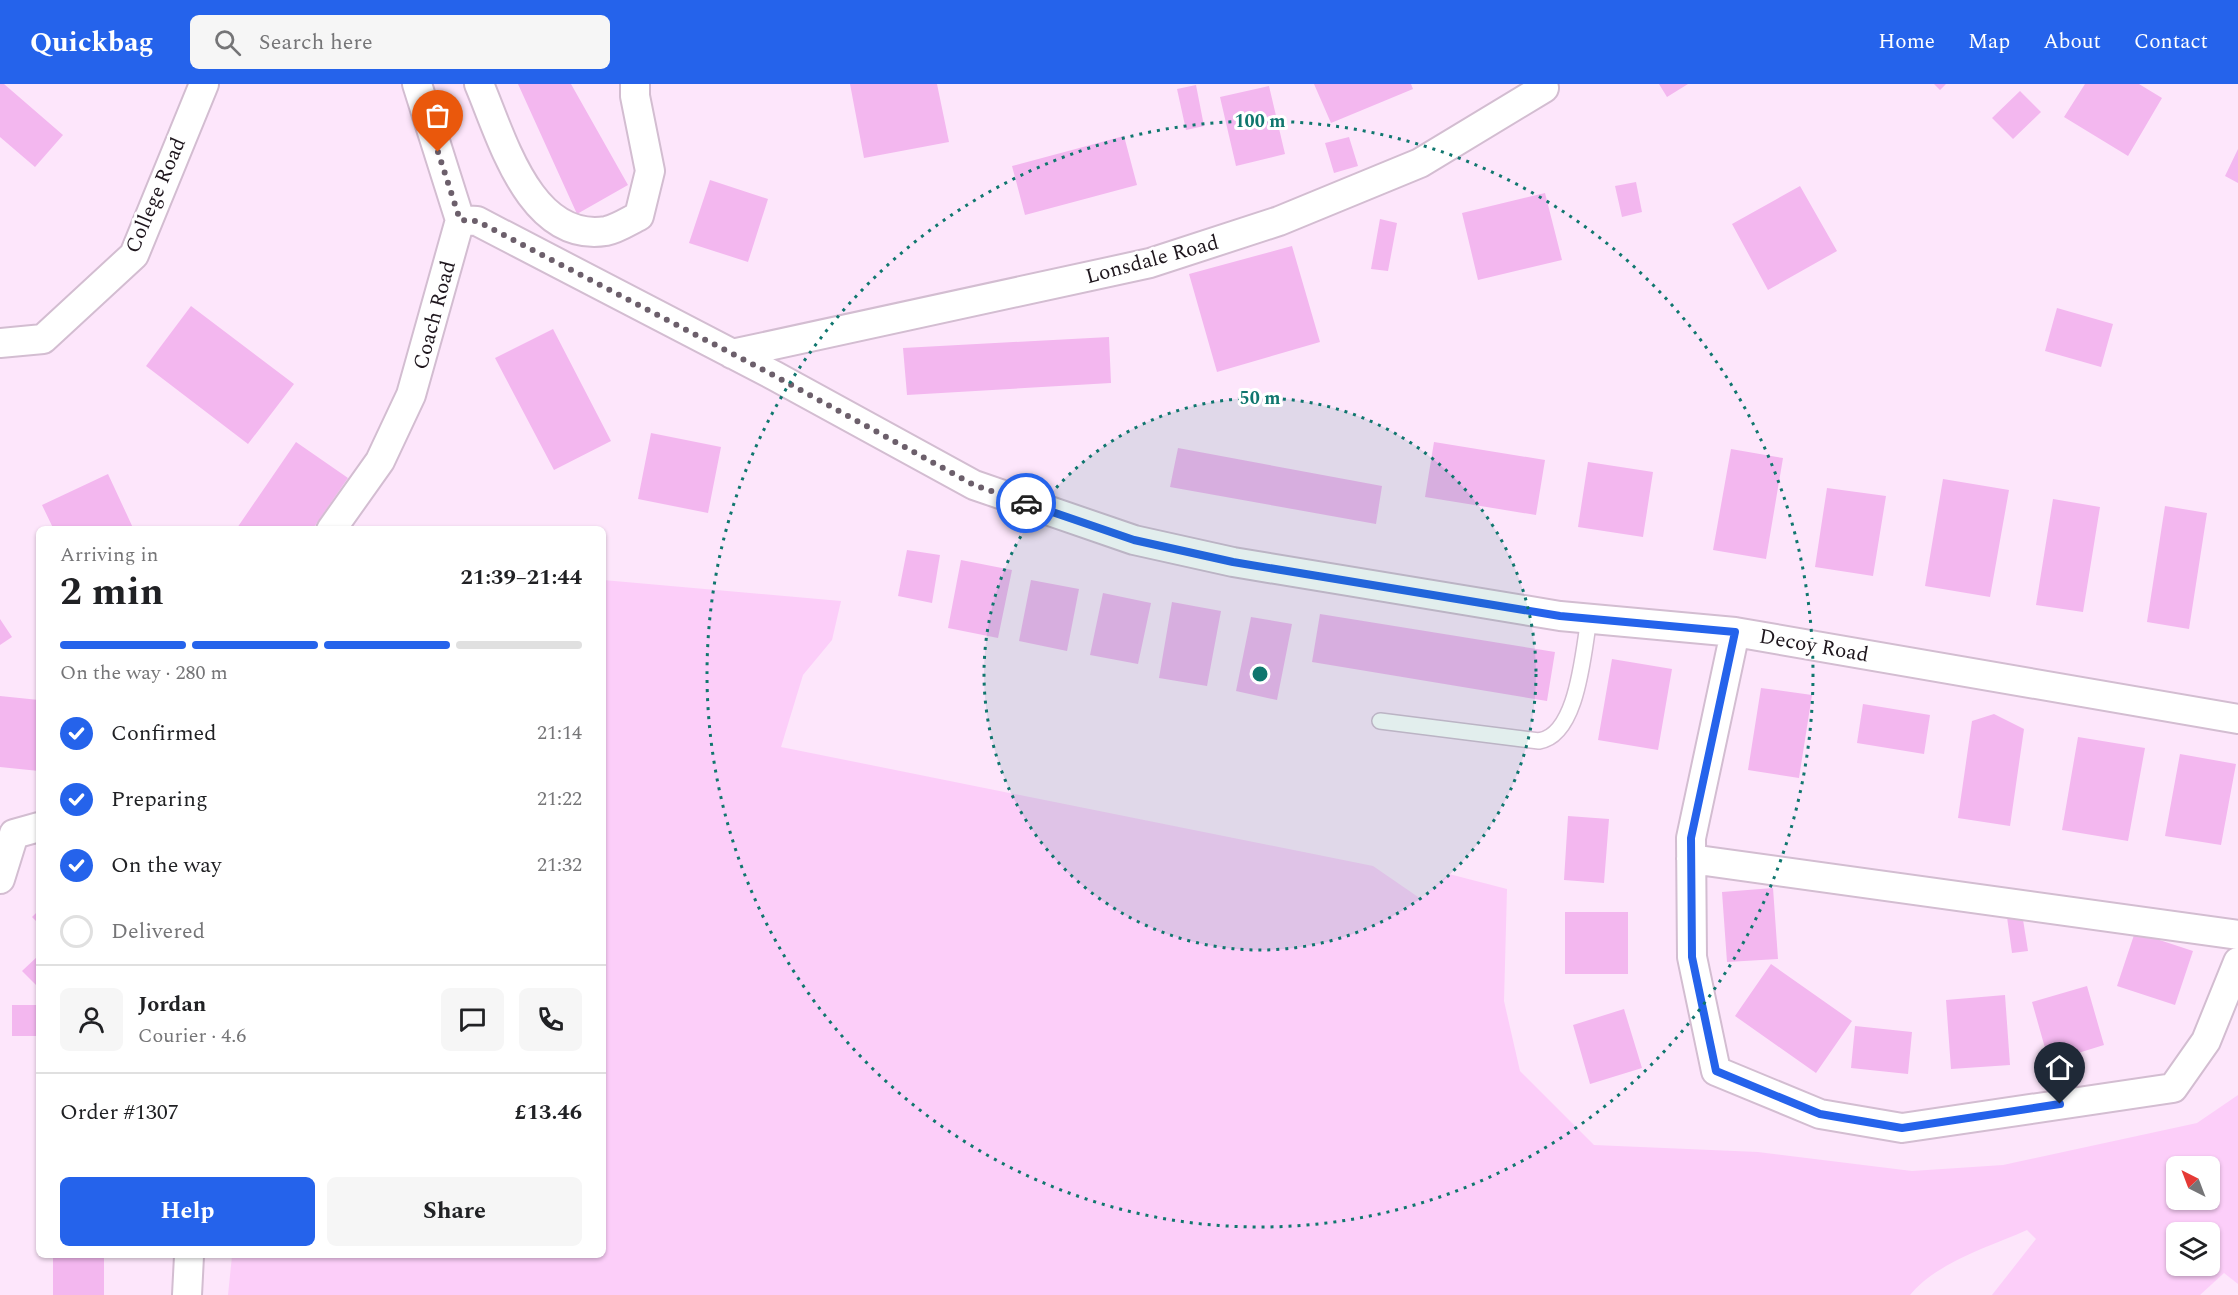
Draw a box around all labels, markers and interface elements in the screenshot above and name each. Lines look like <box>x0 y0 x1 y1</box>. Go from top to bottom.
search box <box>190 15 610 69</box>
text: Quickbag <box>30 21 154 64</box>
icon: search <box>211 26 244 59</box>
text: Search here <box>259 26 373 59</box>
text: Home <box>1878 26 1935 58</box>
text: Map <box>1968 26 2010 58</box>
text: About <box>2043 26 2101 58</box>
text: Contact <box>2134 26 2208 58</box>
pin <box>412 90 463 152</box>
icon: bag <box>421 99 454 132</box>
text: 100 m <box>1234 108 1286 135</box>
street label: College Road <box>117 132 195 258</box>
street label: Lonsdale Road <box>1082 227 1222 293</box>
street label: Coach Road <box>405 257 465 373</box>
text: 50 m <box>1240 385 1280 412</box>
courier <box>996 473 1056 533</box>
icon: car <box>1010 487 1043 520</box>
text: Arriving in <box>60 540 158 570</box>
text: 21:39–21:44 <box>460 561 582 594</box>
text: 2 min <box>60 563 164 622</box>
street label: Decoy Road <box>1757 621 1871 671</box>
text: On the way · 280 m <box>60 658 228 688</box>
centre of rings <box>1250 664 1270 684</box>
icon: check <box>60 717 93 750</box>
text: Confirmed <box>111 717 217 750</box>
text: 21:14 <box>537 718 582 748</box>
icon: check <box>60 783 93 816</box>
text: Preparing <box>111 783 208 816</box>
text: 21:22 <box>537 784 582 814</box>
icon: check <box>60 849 93 882</box>
text: On the way <box>111 849 222 882</box>
text: 21:32 <box>537 850 582 880</box>
text: Delivered <box>111 915 205 948</box>
button: person <box>60 988 123 1051</box>
text: Jordan <box>138 988 206 1021</box>
button: chat <box>441 988 504 1051</box>
button: phone <box>519 988 582 1051</box>
text: Courier · 4.6 <box>138 1021 246 1051</box>
pin <box>2034 1042 2085 1104</box>
icon: home <box>2043 1051 2076 1084</box>
text: Order #1307 <box>60 1096 179 1129</box>
text: £13.46 <box>514 1096 582 1129</box>
north arrow <box>2166 1156 2220 1210</box>
map controls <box>2166 1156 2220 1276</box>
button: Help <box>60 1177 315 1246</box>
button: Share <box>327 1177 582 1246</box>
button: layers <box>2166 1222 2220 1276</box>

